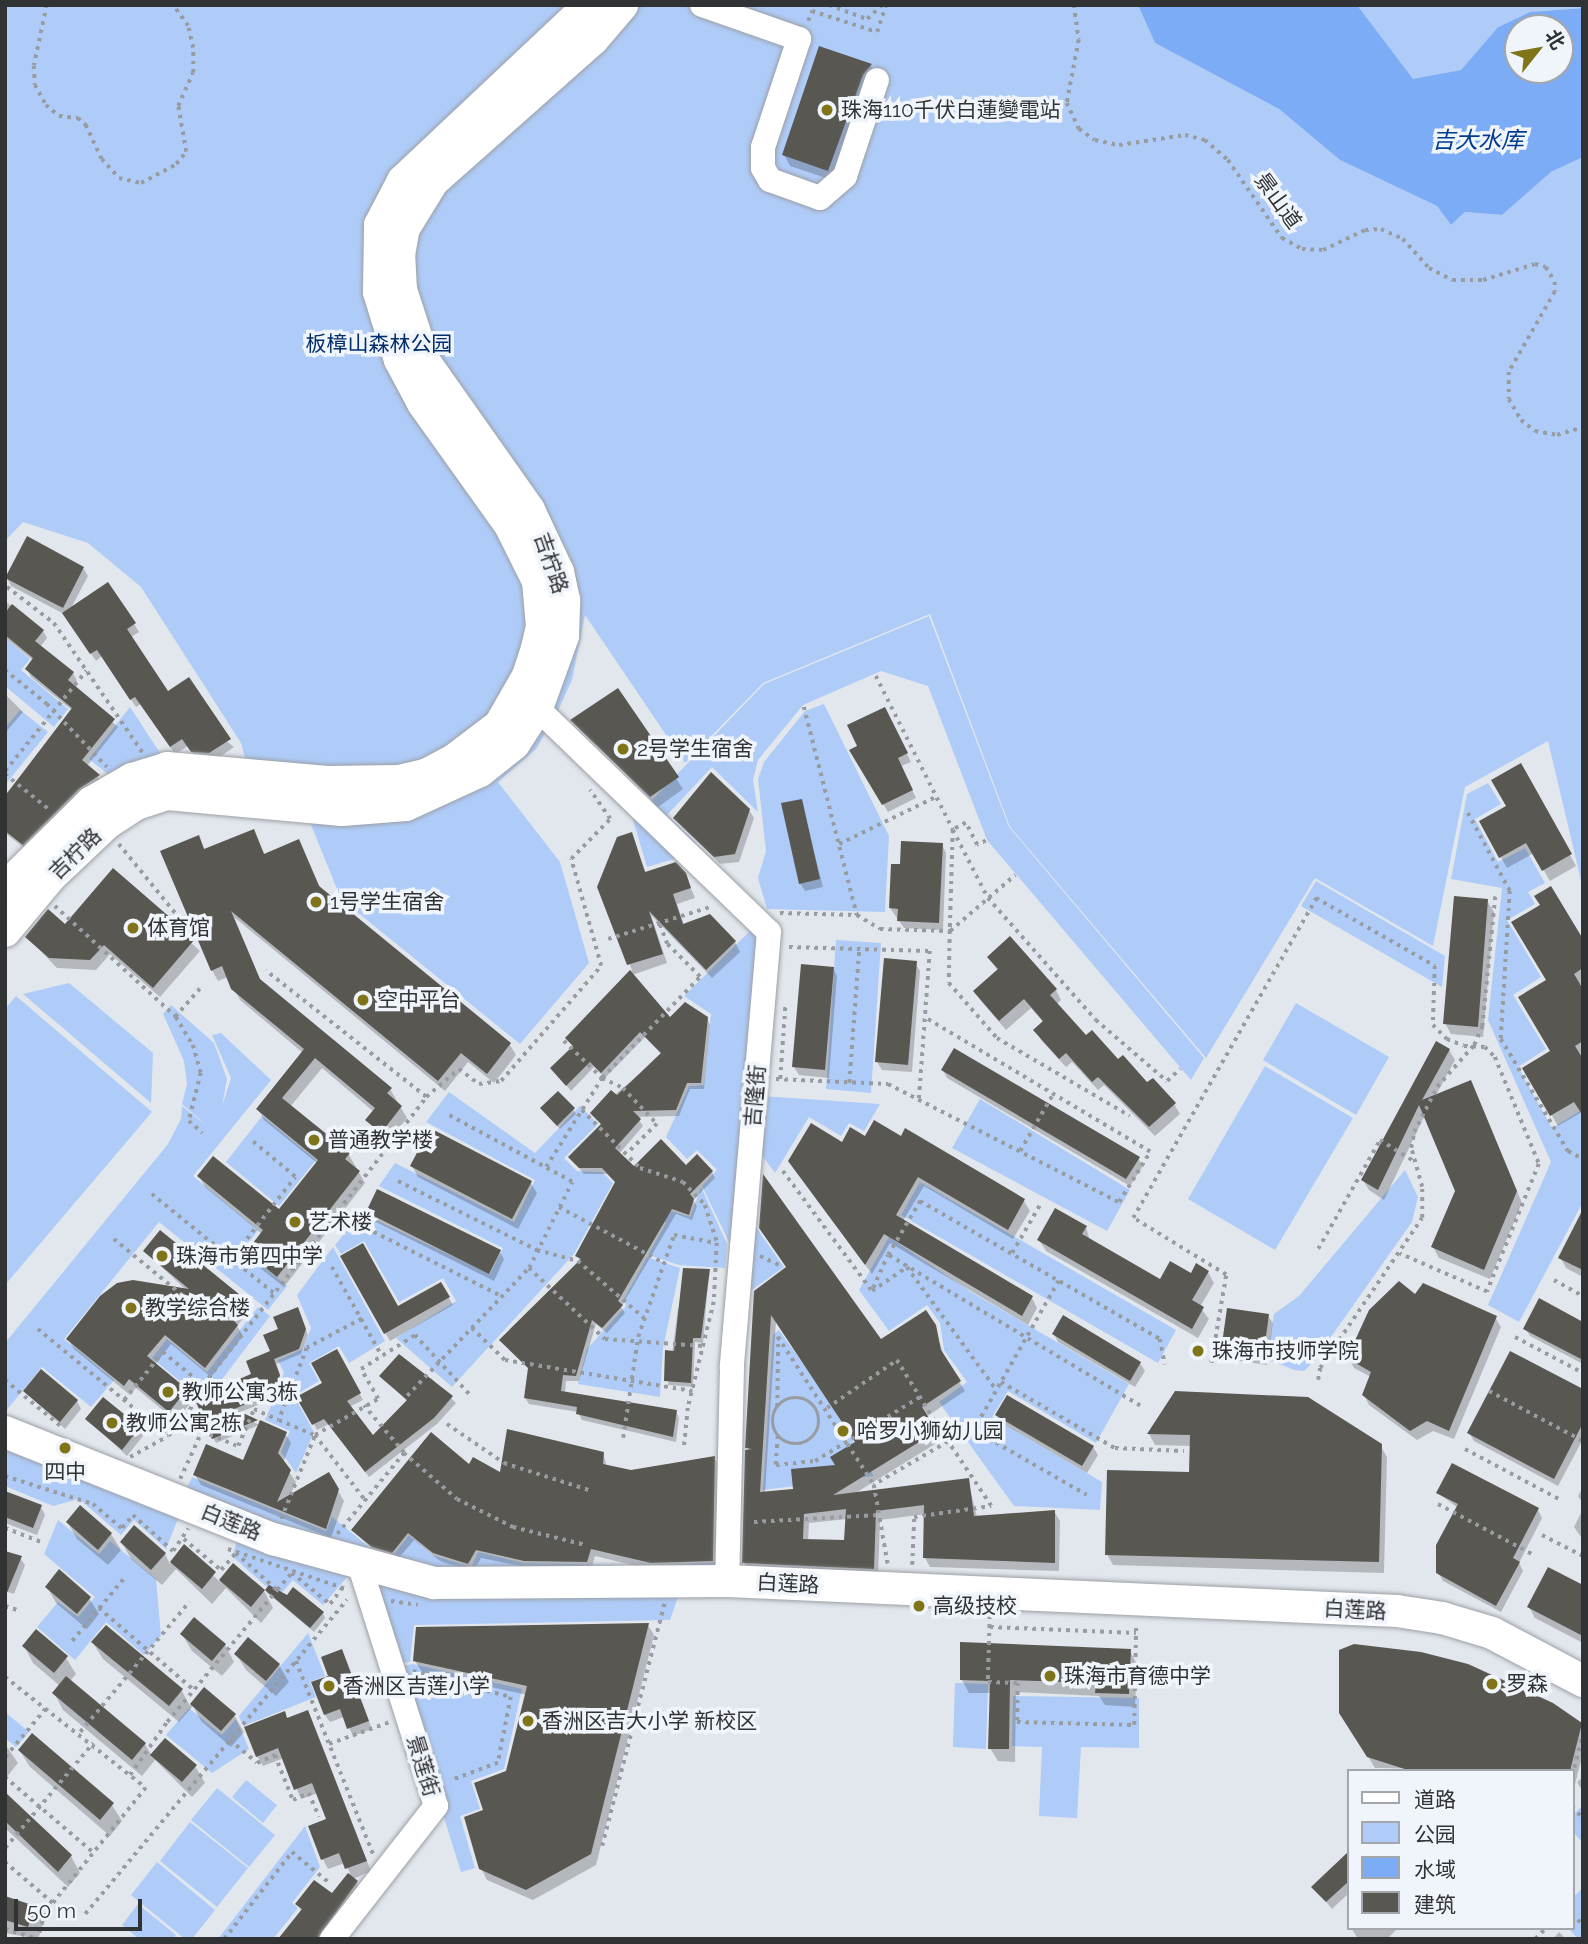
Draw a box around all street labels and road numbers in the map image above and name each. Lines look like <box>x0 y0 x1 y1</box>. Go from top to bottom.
street label: 景山道 <box>1249 168 1307 234</box>
street label: 吉柠路 <box>529 529 573 597</box>
street label: 吉柠路 <box>44 823 106 885</box>
street label: 吉隆街 <box>740 1064 770 1128</box>
street label: 白莲路 <box>197 1499 265 1545</box>
street label: 白莲路 <box>756 1570 820 1598</box>
street label: 白莲路 <box>1323 1596 1387 1624</box>
street label: 景莲街 <box>402 1732 444 1800</box>

